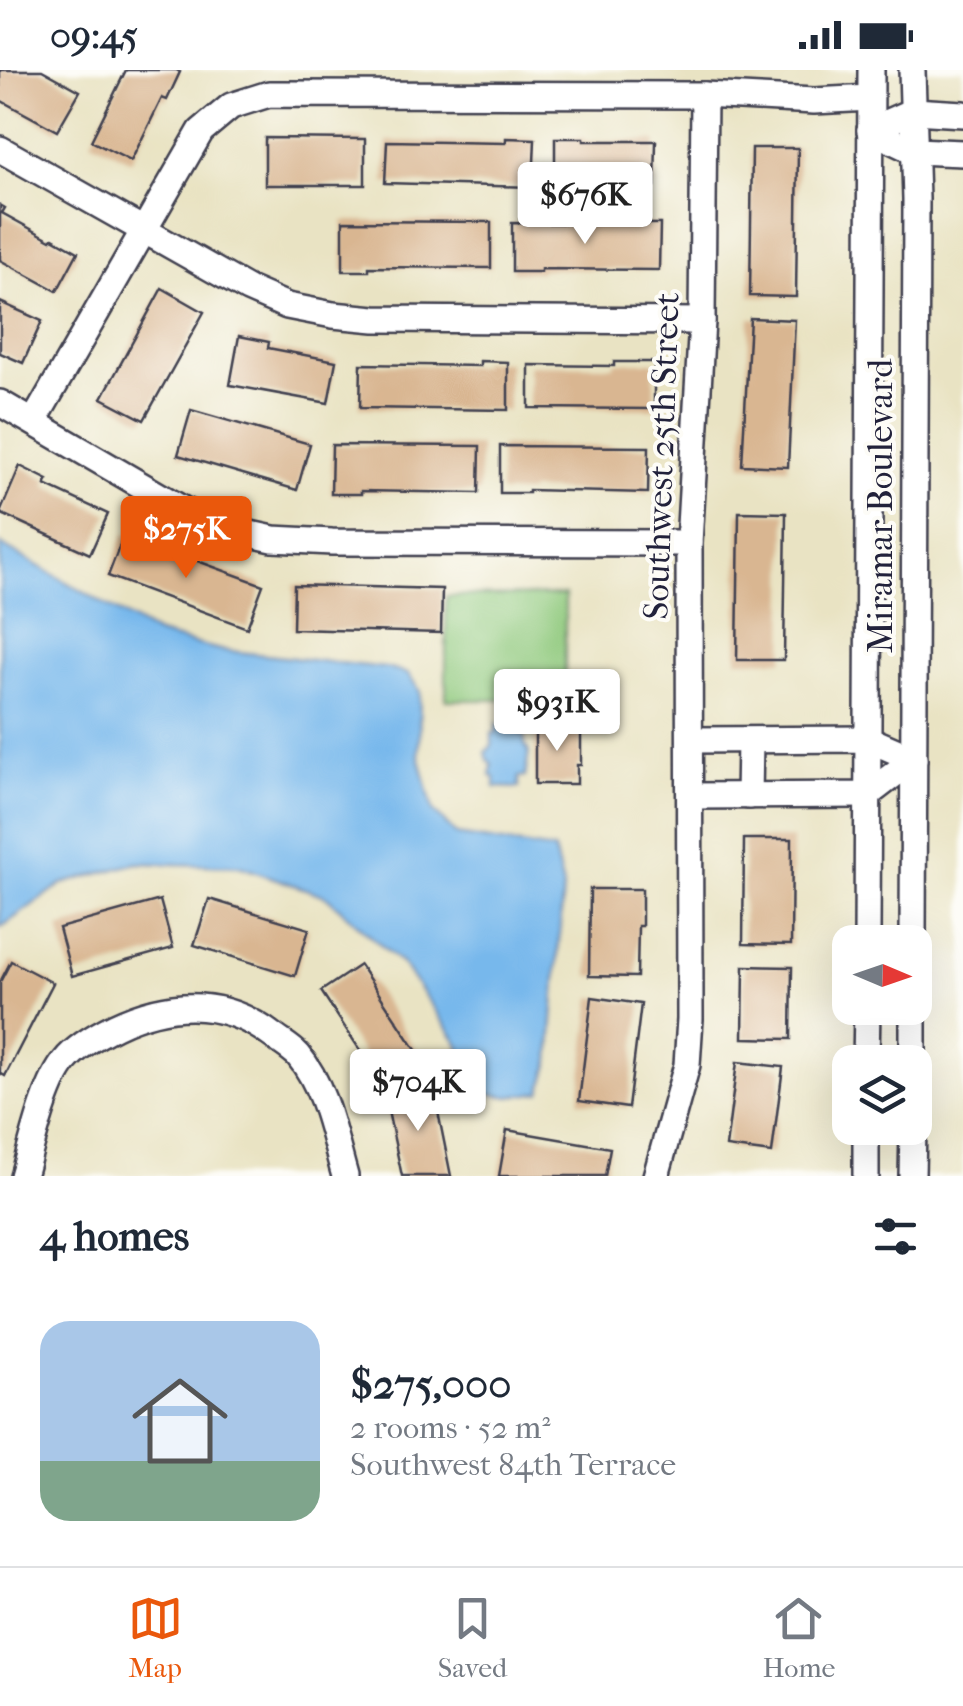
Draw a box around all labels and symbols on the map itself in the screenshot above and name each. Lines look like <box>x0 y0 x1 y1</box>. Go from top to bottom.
pin: $676K <box>515 162 655 247</box>
street label: Southwest 25th Street <box>635 291 688 620</box>
street label: Miramar Boulevard <box>860 358 901 653</box>
pin: $275K <box>116 496 256 581</box>
pin: $931K <box>487 669 627 754</box>
north arrow <box>832 925 932 1025</box>
pin: $704K <box>348 1049 488 1134</box>

